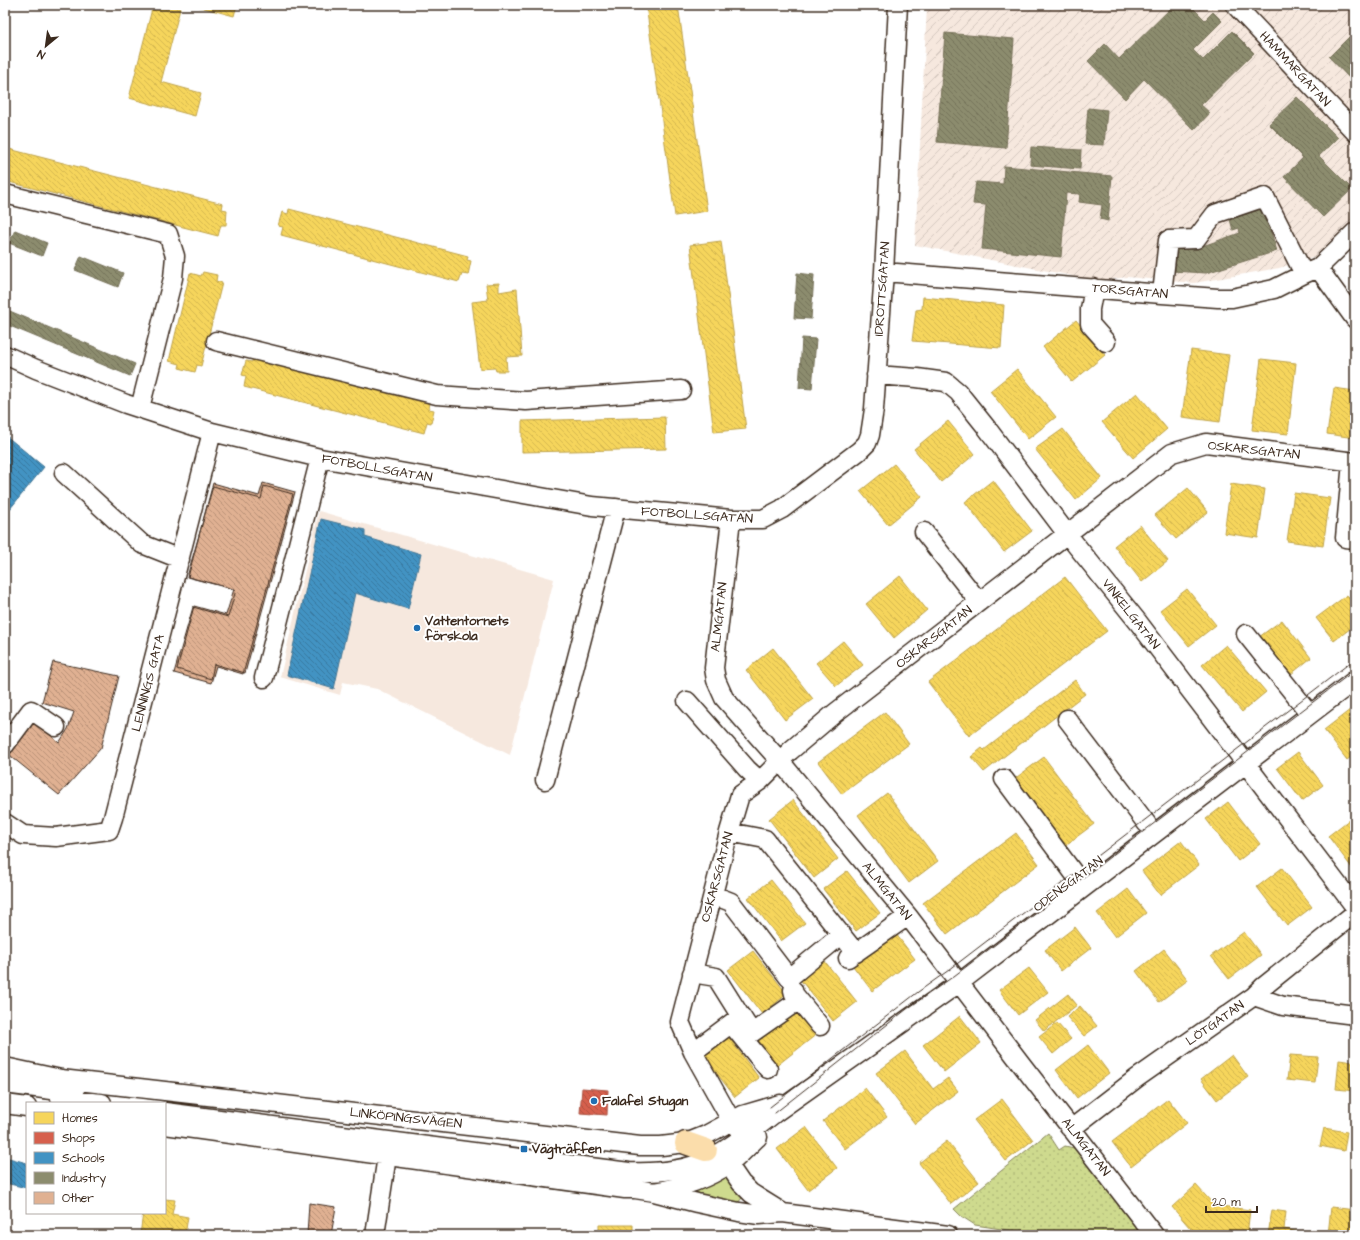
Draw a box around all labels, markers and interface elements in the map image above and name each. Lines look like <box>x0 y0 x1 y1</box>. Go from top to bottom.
north arrow <box>26 26 66 66</box>
street label: HAMMARGATAN <box>1255 27 1335 111</box>
text: N <box>35 46 48 63</box>
street label: IDROTTSGATAN <box>870 241 894 337</box>
street label: TORSGATAN <box>1091 279 1169 303</box>
street label: OSKARSGATAN <box>1207 436 1301 464</box>
street label: FOTBOLLSGATAN <box>320 449 434 487</box>
street label: FOTBOLLSGATAN <box>640 502 754 528</box>
street label: VINKELGATAN <box>1098 575 1164 653</box>
street label: ALMGATAN <box>706 581 732 653</box>
street label: OSKARSGATAN <box>892 601 976 673</box>
place label: Vattentornets förskola <box>424 612 509 645</box>
marker: Vattentornets förskola <box>412 623 422 633</box>
street label: LENNINGS GATA <box>127 632 169 733</box>
street label: OSKARSGATAN <box>696 830 738 924</box>
street label: ODENSGATAN <box>1029 852 1107 916</box>
street label: ALMGATAN <box>858 858 916 924</box>
street label: LÖTGATAN <box>1182 996 1248 1050</box>
place label: Falafel Stugan <box>602 1092 689 1112</box>
marker: Falafel Stugan <box>589 1096 599 1106</box>
legend <box>26 1102 166 1214</box>
street label: LINKÖPINGSVÄGEN <box>349 1103 463 1133</box>
text: Homes <box>62 1110 98 1127</box>
street label: ALMGATAN <box>1057 1114 1115 1180</box>
text: Shops <box>62 1130 95 1147</box>
place label: Vägträffen <box>531 1140 602 1160</box>
marker: Vägträffen <box>519 1144 529 1154</box>
text: Schools <box>62 1150 105 1167</box>
text: Industry <box>62 1170 107 1188</box>
scale bar <box>1206 1188 1257 1214</box>
text: Other <box>62 1190 94 1207</box>
text: 20 m <box>1212 1194 1241 1211</box>

